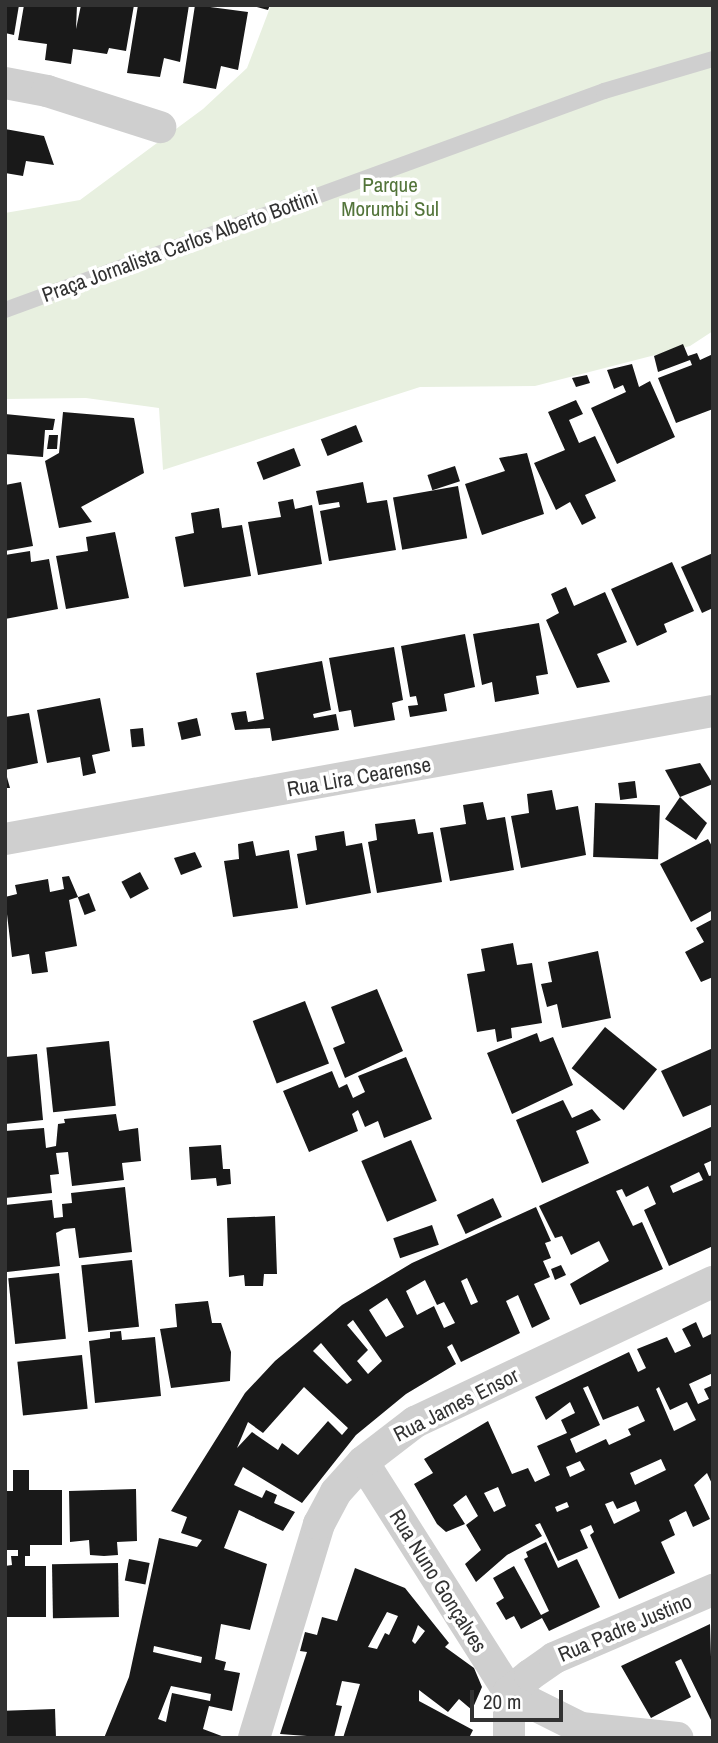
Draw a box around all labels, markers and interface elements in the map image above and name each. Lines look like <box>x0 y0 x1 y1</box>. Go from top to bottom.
park label: Parque Morumbi Sul <box>341 172 439 222</box>
street label: Praça Jornalista Carlos Alberto Bottini <box>38 184 322 308</box>
street label: Rua Lira Cearense <box>285 752 433 802</box>
street label: Rua James Ensor <box>389 1363 523 1447</box>
street label: Rua Nuno Gonçalves <box>384 1505 492 1657</box>
street label: Rua Padre Justino <box>554 1589 696 1667</box>
scale bar <box>473 1676 566 1720</box>
text: 20 m <box>483 1687 521 1716</box>

